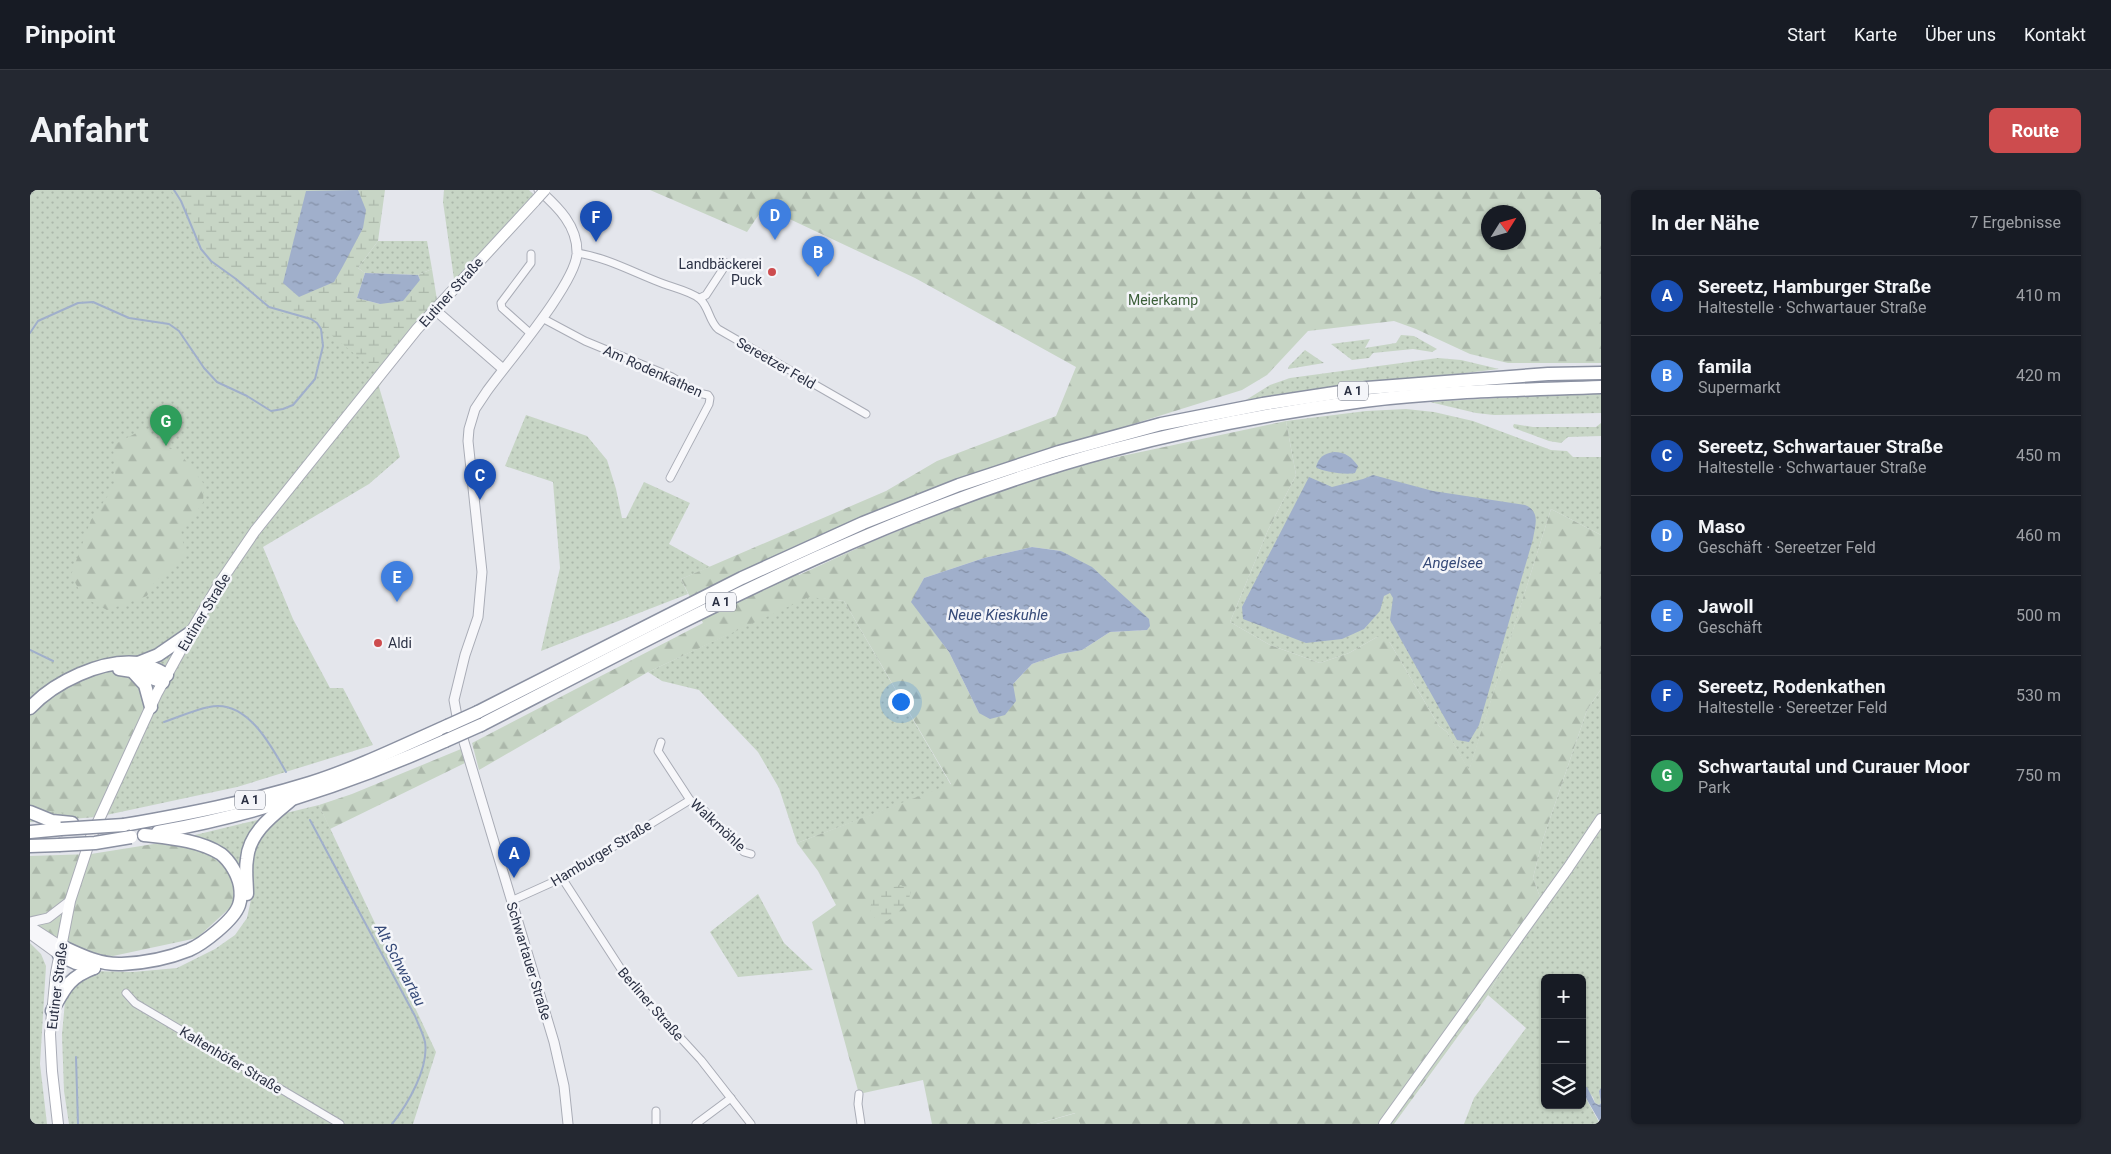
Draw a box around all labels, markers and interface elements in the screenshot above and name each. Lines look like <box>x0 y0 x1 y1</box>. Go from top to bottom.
text: Pinpoint <box>25 21 115 49</box>
text: Start <box>1787 24 1826 45</box>
text: Karte <box>1854 24 1897 45</box>
text: Über uns <box>1925 24 1996 45</box>
text: Kontakt <box>2024 24 2086 45</box>
button: Route <box>1989 108 2081 153</box>
text: Anfahrt <box>30 110 149 151</box>
pin: D <box>759 199 791 240</box>
pin: F <box>580 201 612 242</box>
north arrow <box>1481 205 1526 250</box>
text: In der Nähe <box>1651 211 1759 235</box>
text: 7 Ergebnisse <box>1969 213 2061 232</box>
pin: B <box>802 236 834 277</box>
street label: Eutiner Straße <box>416 254 486 330</box>
place label: Landbäckerei Puck <box>679 256 763 288</box>
marker: Landbäckerei Puck <box>766 266 778 278</box>
text: Sereetz, Hamburger Straße <box>1698 275 1931 298</box>
text: A <box>1662 286 1672 305</box>
text: 410 m <box>2016 286 2061 305</box>
park label: Meierkamp <box>1128 292 1198 308</box>
text: Haltestelle · Schwartauer Straße <box>1698 298 1927 317</box>
street label: Sereetzer Feld <box>734 334 818 392</box>
street label: Am Rodenkathen <box>601 342 705 400</box>
text: famila <box>1698 355 1752 378</box>
text: B <box>1662 366 1672 385</box>
text: 420 m <box>2016 366 2061 385</box>
text: Supermarkt <box>1698 378 1781 397</box>
road number: A 1 <box>1338 382 1368 400</box>
pin: G <box>150 405 182 446</box>
text: Sereetz, Schwartauer Straße <box>1698 435 1943 458</box>
text: C <box>1662 446 1672 465</box>
text: 450 m <box>2016 446 2061 465</box>
text: Haltestelle · Schwartauer Straße <box>1698 458 1927 477</box>
pin: C <box>464 459 496 500</box>
text: Maso <box>1698 515 1745 538</box>
text: D <box>1662 526 1672 545</box>
text: 460 m <box>2016 526 2061 545</box>
text: Geschäft · Sereetzer Feld <box>1698 538 1876 557</box>
water label: Angelsee <box>1422 554 1483 572</box>
pin: E <box>381 561 413 602</box>
street label: Eutiner Straße <box>175 570 233 654</box>
road number: A 1 <box>706 592 736 612</box>
text: Jawoll <box>1698 595 1754 618</box>
water label: Neue Kieskuhle <box>948 606 1048 624</box>
text: E <box>1663 606 1672 625</box>
text: 500 m <box>2016 606 2061 625</box>
text: Geschäft <box>1698 618 1762 637</box>
place label: Aldi <box>388 635 412 651</box>
marker: Aldi <box>372 637 384 649</box>
text: Sereetz, Rodenkathen <box>1698 675 1886 698</box>
text: F <box>1663 686 1671 705</box>
text: 530 m <box>2016 686 2061 705</box>
your location <box>888 689 914 715</box>
text: Haltestelle · Sereetzer Feld <box>1698 698 1887 717</box>
text: Schwartautal und Curauer Moor <box>1698 755 1970 778</box>
text: G <box>1662 766 1672 785</box>
text: 750 m <box>2016 766 2061 785</box>
text: Park <box>1698 778 1730 797</box>
road number: A 1 <box>235 790 265 810</box>
street label: Walkmöhle <box>687 796 749 854</box>
street label: Hamburger Straße <box>548 817 654 889</box>
pin: A <box>498 837 530 878</box>
street label: Schwartauer Straße <box>503 900 555 1022</box>
water label: Alt Schwartau <box>370 920 429 1009</box>
street label: Eutiner Straße <box>44 942 70 1030</box>
street label: Berliner Straße <box>615 964 687 1044</box>
map controls <box>1541 974 1586 1109</box>
button: + <box>1541 974 1586 1019</box>
button: − <box>1541 1019 1586 1064</box>
street label: Kaltenhöfer Straße <box>177 1023 285 1097</box>
button: layers <box>1541 1064 1586 1109</box>

